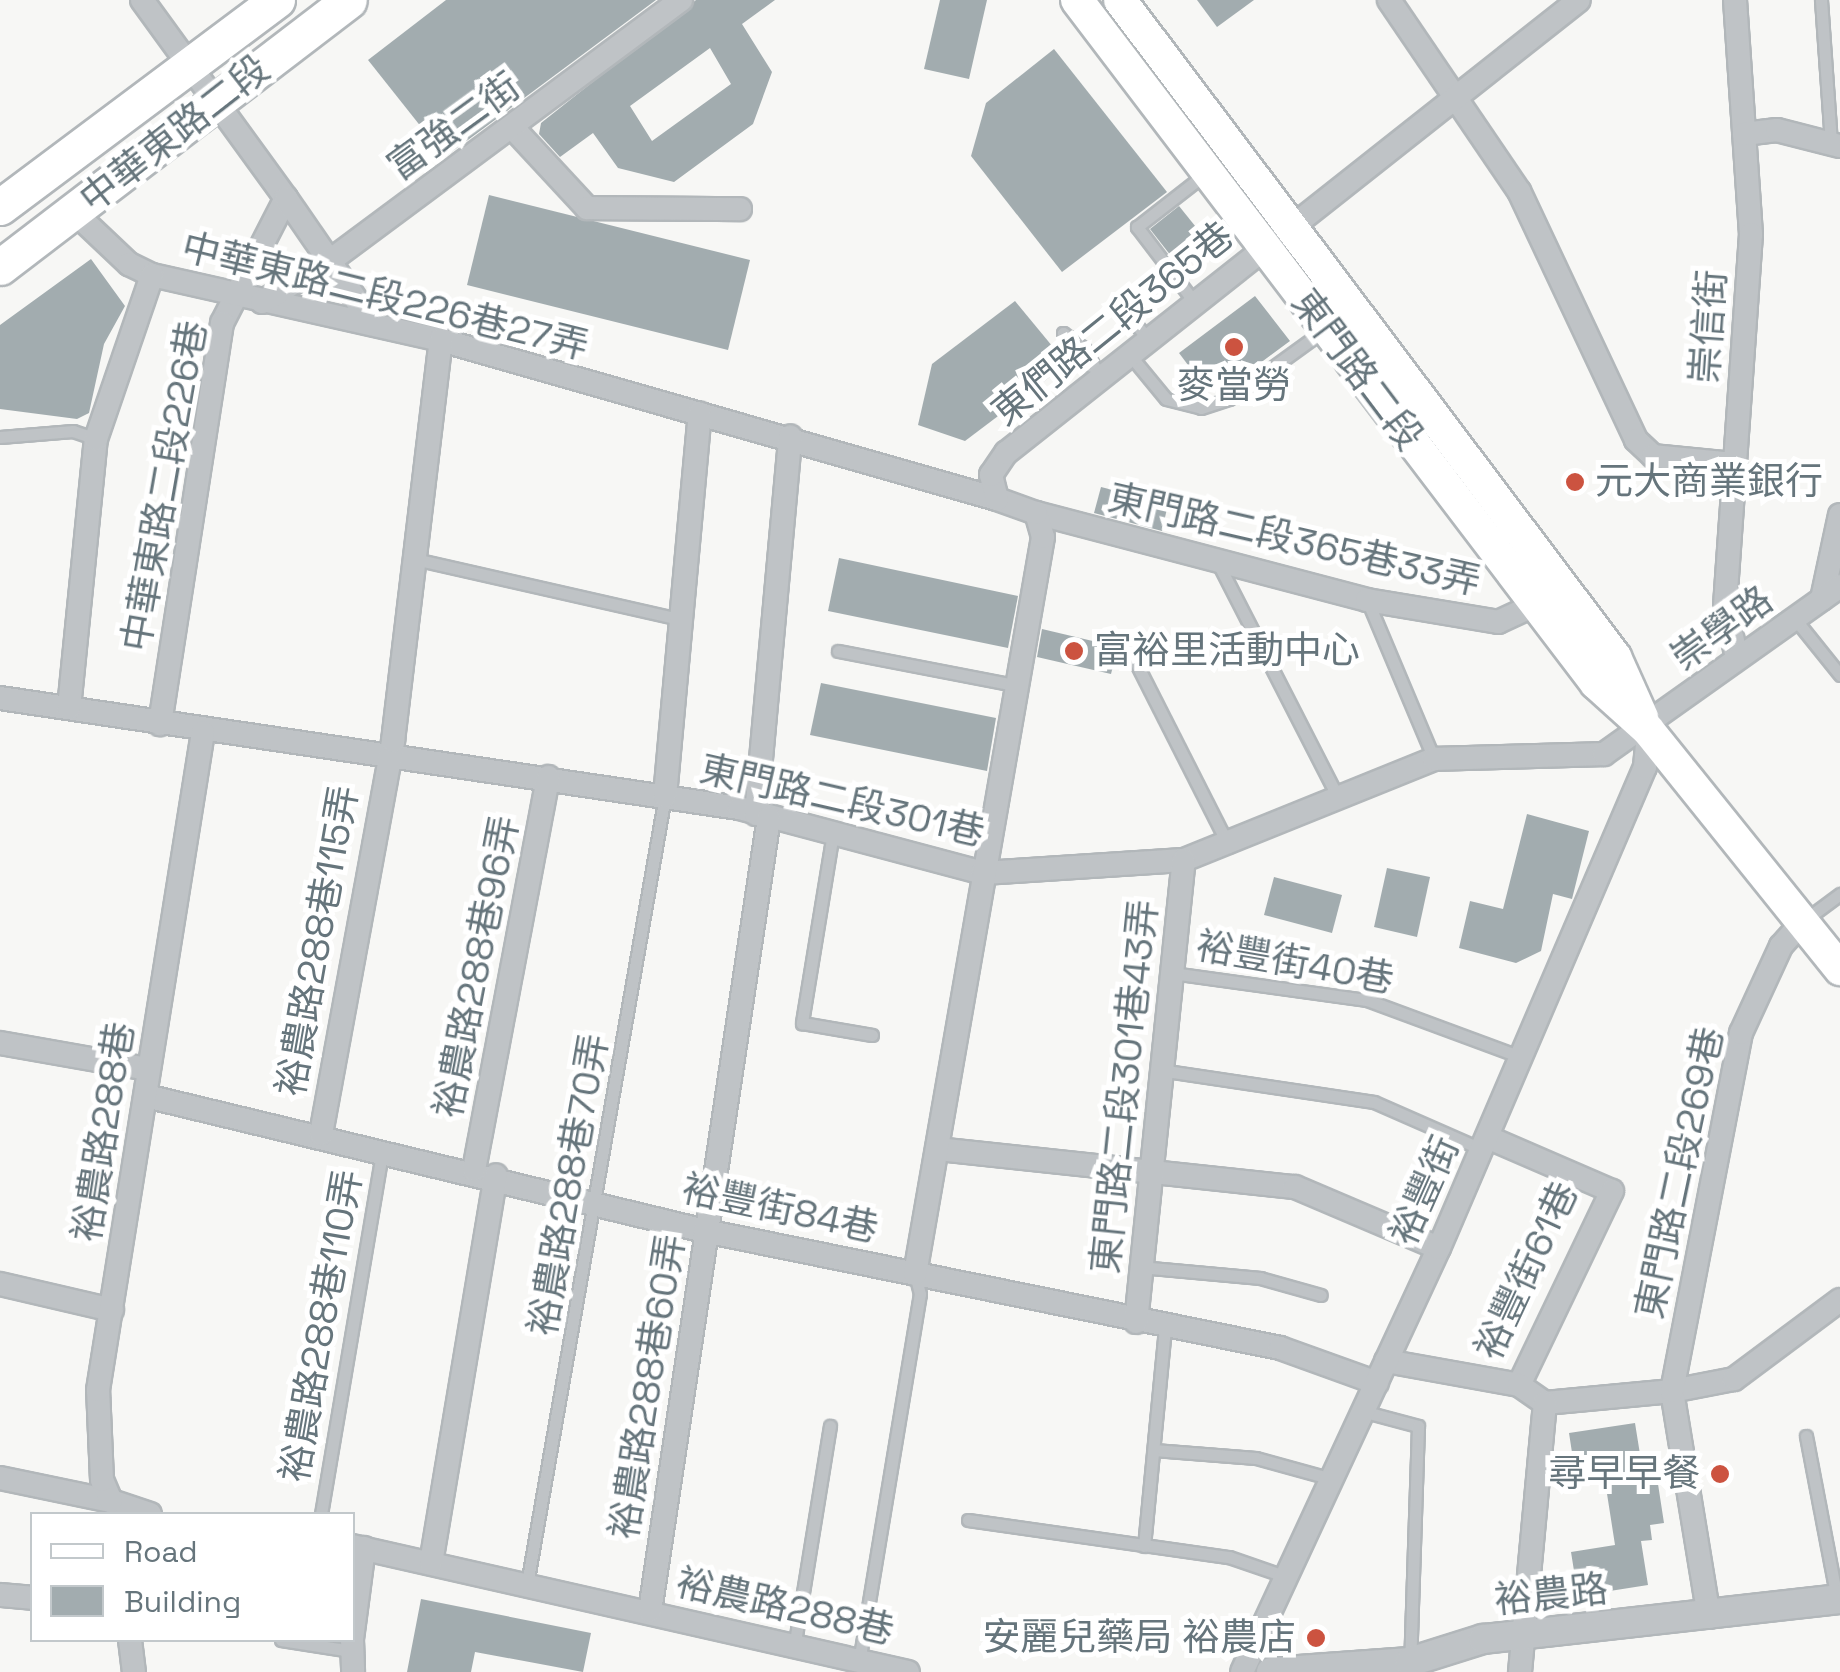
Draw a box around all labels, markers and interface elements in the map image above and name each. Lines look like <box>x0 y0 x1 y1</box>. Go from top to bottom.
street label: 中華東路二段 <box>71 46 279 222</box>
street label: 富強二街 <box>379 64 529 190</box>
street label: 東們路二段365巷 <box>983 213 1243 435</box>
street label: 中華東路二段226巷27弄 <box>177 224 593 370</box>
street label: 崇信街 <box>1682 269 1736 385</box>
street label: 東門路二段 <box>1282 280 1432 460</box>
street label: 中華東路二段226巷 <box>113 317 217 655</box>
marker: 麥當勞 <box>1223 336 1245 358</box>
place label: 麥當勞 <box>1177 363 1291 409</box>
place label: 元大商業銀行 <box>1595 459 1823 505</box>
marker: 元大商業銀行 <box>1564 471 1586 493</box>
street label: 東門路二段365巷33弄 <box>1103 475 1485 605</box>
street label: 崇學路 <box>1662 577 1782 681</box>
place label: 富裕里活動中心 <box>1094 628 1360 674</box>
marker: 富裕里活動中心 <box>1063 640 1085 662</box>
street label: 東門路二段301巷 <box>695 746 989 856</box>
street label: 裕農路288巷115弄 <box>268 782 368 1100</box>
street label: 裕農路288巷96弄 <box>425 812 529 1122</box>
street label: 東門路二段301巷43弄 <box>1083 898 1167 1276</box>
street label: 裕豐街40巷 <box>1193 923 1397 1003</box>
street label: 裕農路288巷 <box>64 1019 144 1245</box>
street label: 東門路二段269巷 <box>1627 1023 1733 1323</box>
street label: 裕農路288巷70弄 <box>520 1030 618 1340</box>
street label: 裕豐街 <box>1381 1130 1469 1252</box>
street label: 裕農路288巷110弄 <box>272 1166 372 1486</box>
street label: 裕豐街84巷 <box>678 1166 882 1252</box>
street label: 裕豐街61巷 <box>1466 1175 1588 1367</box>
street label: 裕農路288巷60弄 <box>601 1231 695 1543</box>
place label: 尋早早餐 <box>1548 1451 1700 1497</box>
marker: 尋早早餐 <box>1709 1463 1731 1485</box>
legend <box>30 1512 355 1642</box>
text: Road <box>124 1532 198 1571</box>
street label: 裕農路288巷 <box>672 1560 898 1654</box>
street label: 裕農路 <box>1492 1566 1610 1624</box>
text: Building <box>124 1582 241 1621</box>
place label: 安麗兒藥局 裕農店 <box>982 1615 1296 1661</box>
marker: 安麗兒藥局 裕農店 <box>1305 1627 1327 1649</box>

